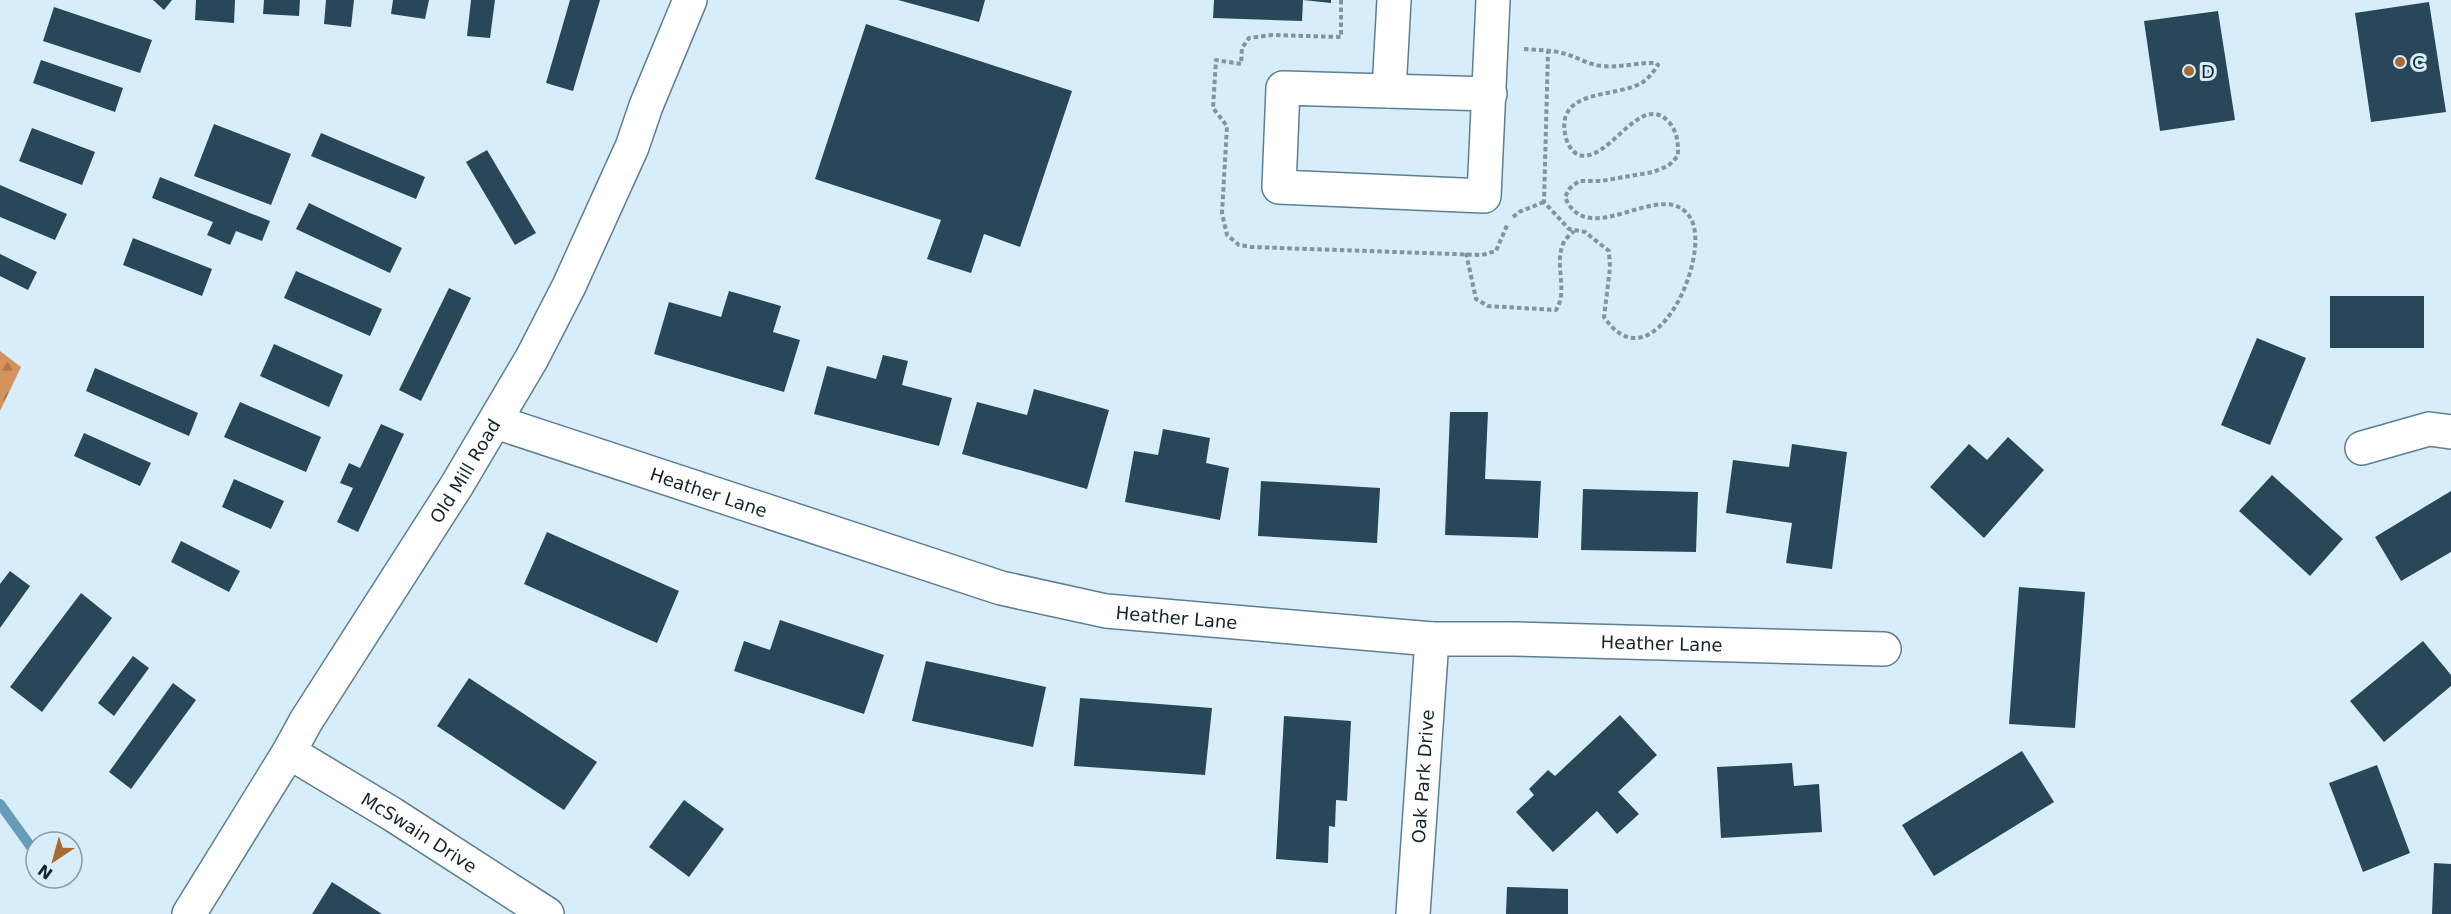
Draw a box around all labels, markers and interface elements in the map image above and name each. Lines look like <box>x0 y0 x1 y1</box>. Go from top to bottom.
place label: C <box>2412 52 2425 73</box>
marker: C <box>2393 55 2407 69</box>
place label: D <box>2201 61 2215 82</box>
marker: D <box>2182 64 2196 78</box>
street label: Old Mill Road <box>425 415 504 527</box>
street label: Heather Lane <box>648 463 770 521</box>
street label: Heather Lane <box>1115 601 1238 633</box>
street label: Heather Lane <box>1600 631 1723 655</box>
street label: Oak Park Drive <box>1407 709 1438 844</box>
street label: McSwain Drive <box>358 788 481 877</box>
north arrow <box>24 830 84 890</box>
text: N <box>34 860 56 883</box>

